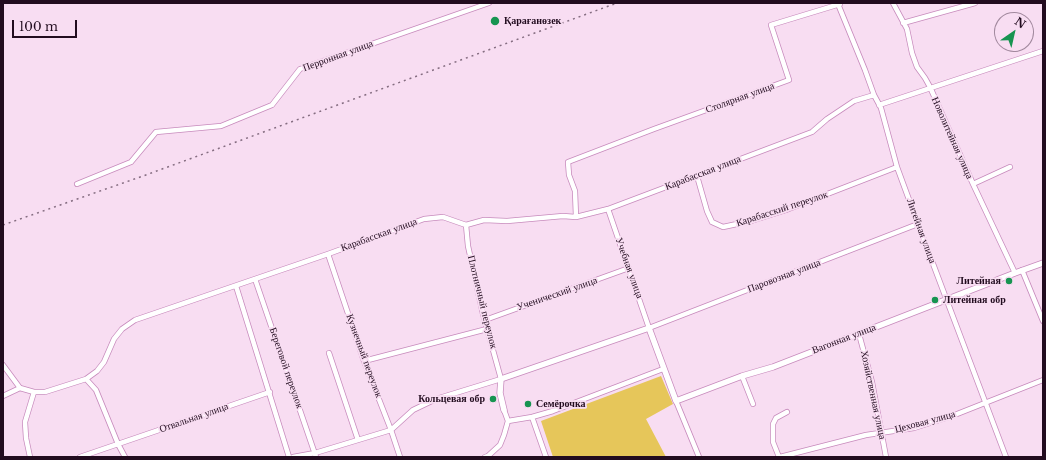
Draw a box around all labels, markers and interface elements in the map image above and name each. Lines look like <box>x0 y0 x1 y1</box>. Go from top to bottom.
scale bar <box>14 12 79 38</box>
north arrow <box>994 12 1034 52</box>
text: N <box>1012 14 1028 32</box>
marker: Қарағанөзек <box>489 15 501 27</box>
place label: Қарағанөзек <box>504 15 561 27</box>
text: 100 m <box>19 19 58 34</box>
street label: Перронная улица <box>301 38 375 74</box>
street label: Столярная улица <box>704 80 776 116</box>
street label: Новолитейная улица <box>929 95 975 181</box>
street label: Карабасская улица <box>663 153 743 193</box>
street label: Карабасский переулок <box>735 189 829 229</box>
street label: Литейная улица <box>904 197 938 265</box>
street label: Карабасская улица <box>339 216 419 254</box>
street label: Учебная улица <box>612 236 646 300</box>
street label: Плотничный переулок <box>465 254 499 350</box>
street label: Паровозная улица <box>746 257 822 295</box>
street label: Ученический улица <box>515 275 599 313</box>
place label: Литейная <box>957 275 1001 287</box>
marker: Литейная <box>1004 276 1014 286</box>
place label: Литейная обр <box>943 294 1006 306</box>
marker: Литейная обр <box>930 295 940 305</box>
street label: Кузнечный переулок <box>343 313 385 399</box>
street label: Вагонная улица <box>810 321 878 357</box>
street label: Береговой переулок <box>267 326 305 410</box>
street label: Хозяйственная улица <box>858 349 888 441</box>
place label: Кольцевая обр <box>418 393 485 405</box>
marker: Кольцевая обр <box>488 394 498 404</box>
place label: Семёрочка <box>536 398 586 410</box>
marker: Семёрочка <box>523 399 533 409</box>
street label: Отвальная улица <box>158 401 230 435</box>
street label: Цеховая улица <box>893 408 957 436</box>

